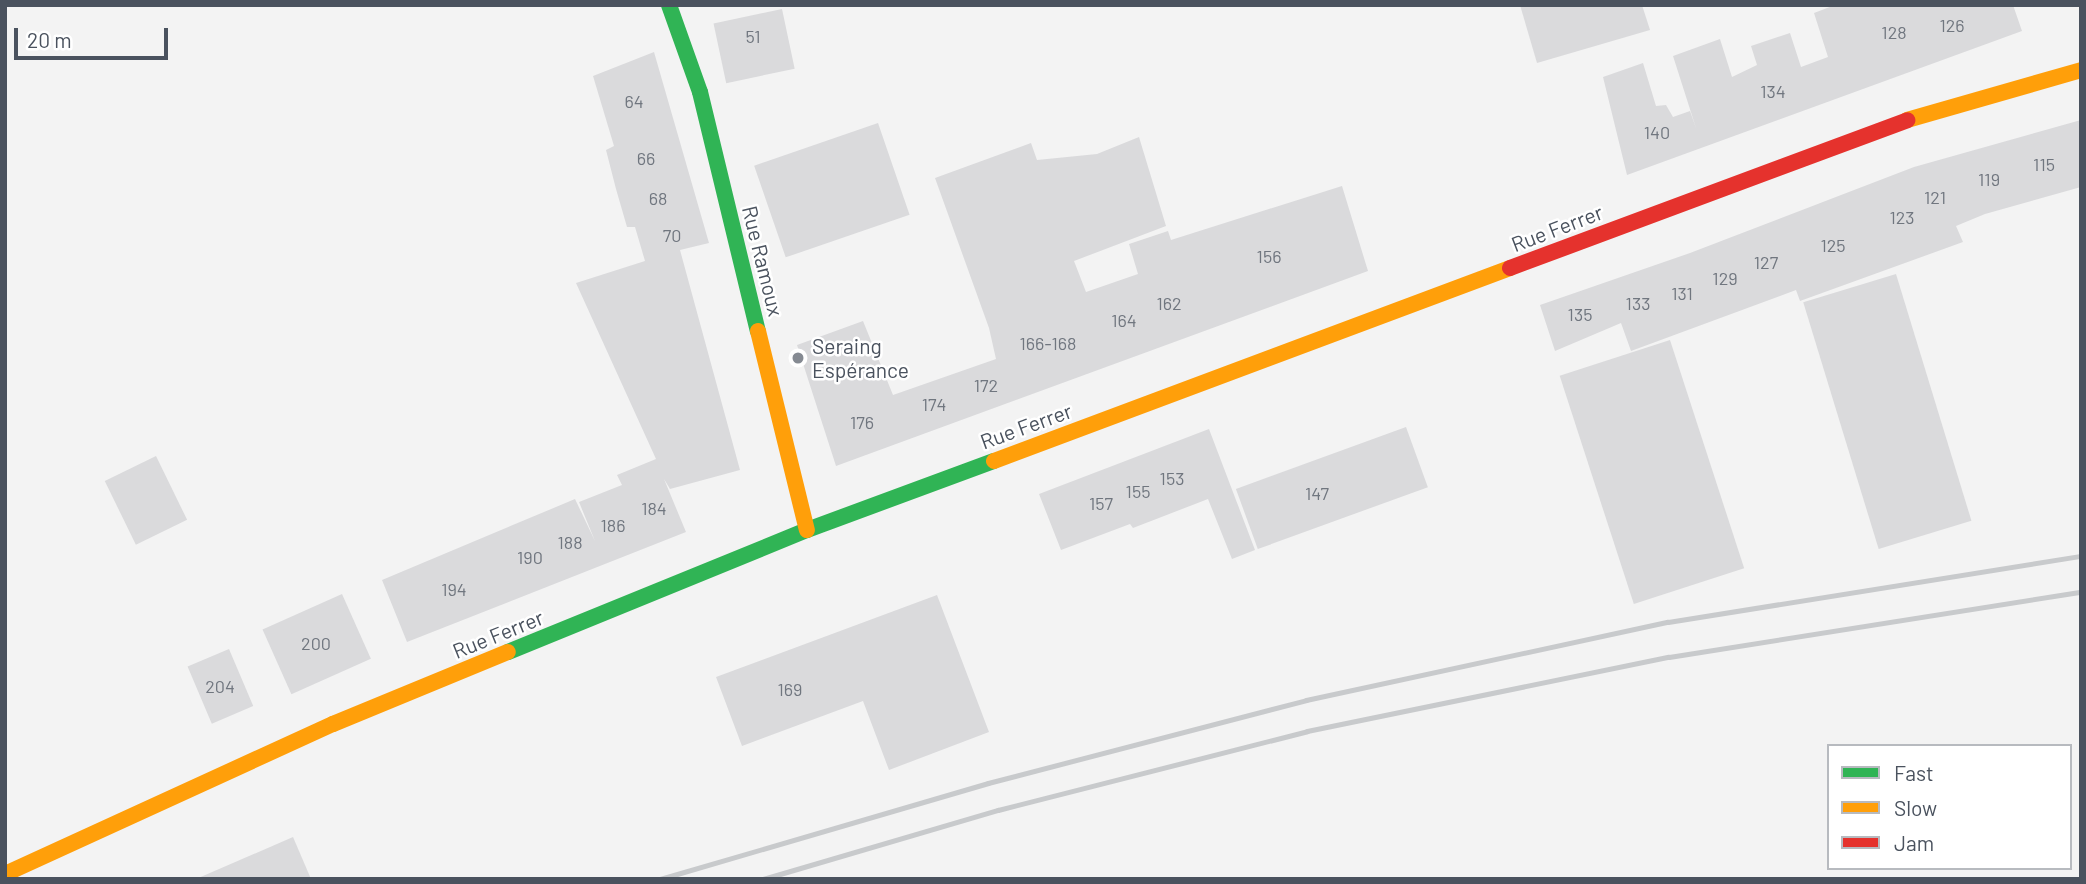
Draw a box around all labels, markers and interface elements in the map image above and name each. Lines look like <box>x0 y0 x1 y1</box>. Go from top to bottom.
scale bar <box>18 14 172 58</box>
house number: 126 <box>1939 14 1965 36</box>
house number: 128 <box>1881 21 1907 43</box>
house number: 51 <box>745 25 761 47</box>
text: 20 m <box>27 27 72 52</box>
house number: 134 <box>1760 80 1786 102</box>
house number: 64 <box>624 90 644 112</box>
house number: 140 <box>1644 121 1670 143</box>
house number: 66 <box>637 147 655 169</box>
house number: 115 <box>2033 153 2055 175</box>
house number: 119 <box>1978 168 2000 190</box>
house number: 121 <box>1924 186 1946 208</box>
house number: 68 <box>649 187 667 209</box>
street label: Rue Ferrer <box>1508 199 1606 257</box>
street label: Rue Ramoux <box>737 203 789 319</box>
house number: 123 <box>1889 206 1915 228</box>
house number: 70 <box>663 224 681 246</box>
house number: 125 <box>1820 234 1846 256</box>
house number: 156 <box>1257 245 1281 267</box>
house number: 127 <box>1754 251 1778 273</box>
house number: 129 <box>1712 267 1738 289</box>
house number: 131 <box>1671 282 1693 304</box>
house number: 162 <box>1156 292 1182 314</box>
house number: 133 <box>1626 292 1650 314</box>
house number: 135 <box>1568 303 1592 325</box>
house number: 164 <box>1111 309 1137 331</box>
house number: 166-168 <box>1020 332 1076 354</box>
place label: Seraing Espérance <box>812 333 909 383</box>
marker: Seraing Espérance <box>790 350 806 366</box>
house number: 172 <box>974 374 998 396</box>
house number: 174 <box>922 393 946 415</box>
street label: Rue Ferrer <box>977 398 1075 454</box>
house number: 176 <box>850 411 874 433</box>
house number: 153 <box>1160 467 1184 489</box>
house number: 155 <box>1126 480 1150 502</box>
house number: 147 <box>1305 482 1329 504</box>
house number: 157 <box>1089 492 1113 514</box>
house number: 184 <box>641 497 667 519</box>
house number: 186 <box>601 514 625 536</box>
house number: 188 <box>557 531 583 553</box>
house number: 190 <box>517 546 543 568</box>
house number: 194 <box>441 578 467 600</box>
street label: Rue Ferrer <box>449 604 547 664</box>
house number: 200 <box>301 632 331 654</box>
house number: 204 <box>205 675 235 697</box>
house number: 169 <box>778 678 802 700</box>
legend <box>1827 744 2072 870</box>
text: Fast <box>1894 760 1934 785</box>
text: Slow <box>1894 795 1937 820</box>
text: Jam <box>1894 830 1934 855</box>

